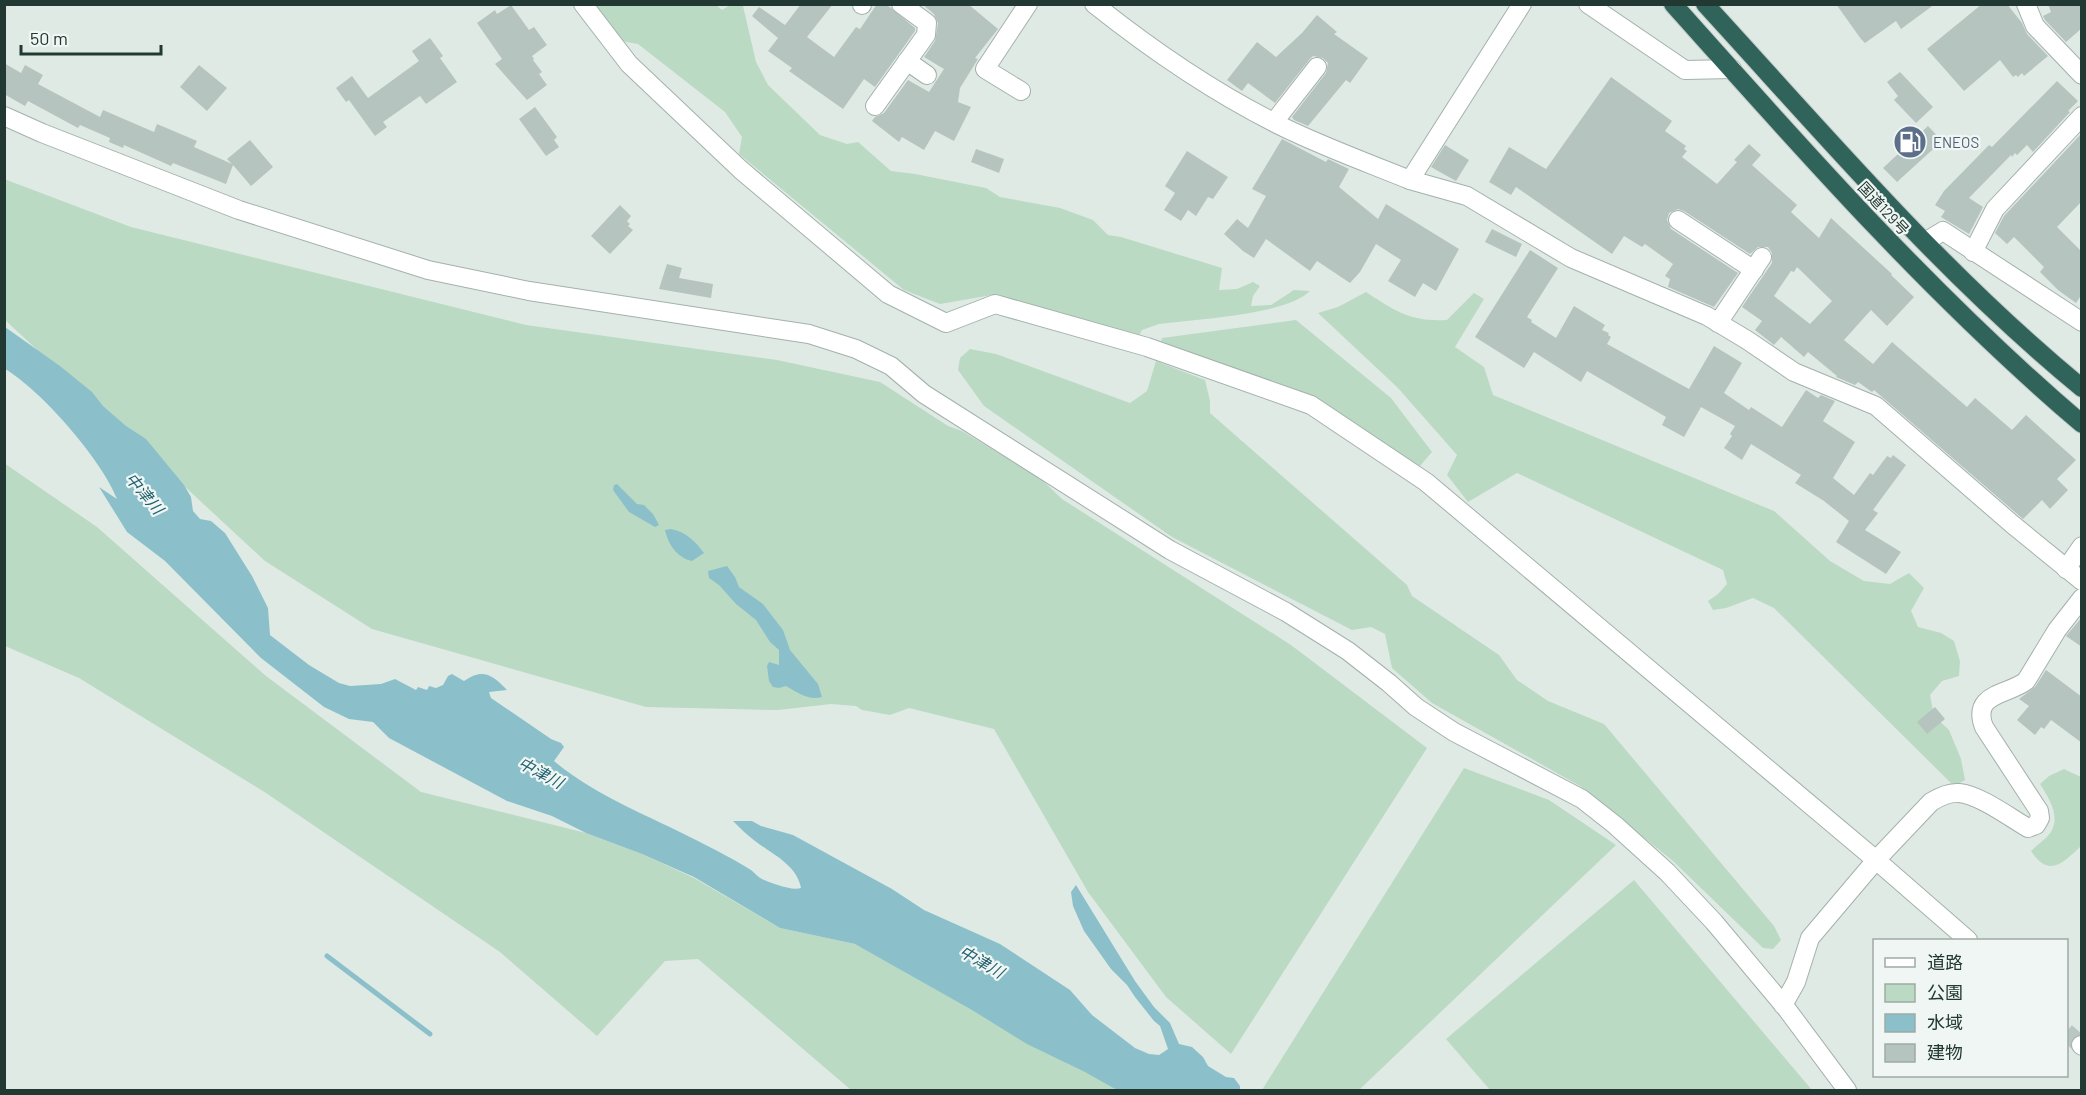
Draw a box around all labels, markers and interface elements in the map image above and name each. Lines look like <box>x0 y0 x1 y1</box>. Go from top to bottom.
scale bar <box>21 18 160 56</box>
text: 50 m <box>30 27 68 49</box>
fuel station icon: ENEOS <box>1892 124 1928 160</box>
place label: ENEOS <box>1933 133 1979 151</box>
street label: 国道129号 <box>1855 178 1913 238</box>
water label: 中津川 <box>122 469 169 519</box>
water label: 中津川 <box>515 752 568 793</box>
legend <box>1873 939 2068 1077</box>
water label: 中津川 <box>956 941 1009 982</box>
text: 道路 <box>1927 951 1963 973</box>
text: 公園 <box>1927 981 1963 1003</box>
text: 水域 <box>1927 1011 1963 1033</box>
text: 建物 <box>1927 1041 1963 1063</box>

